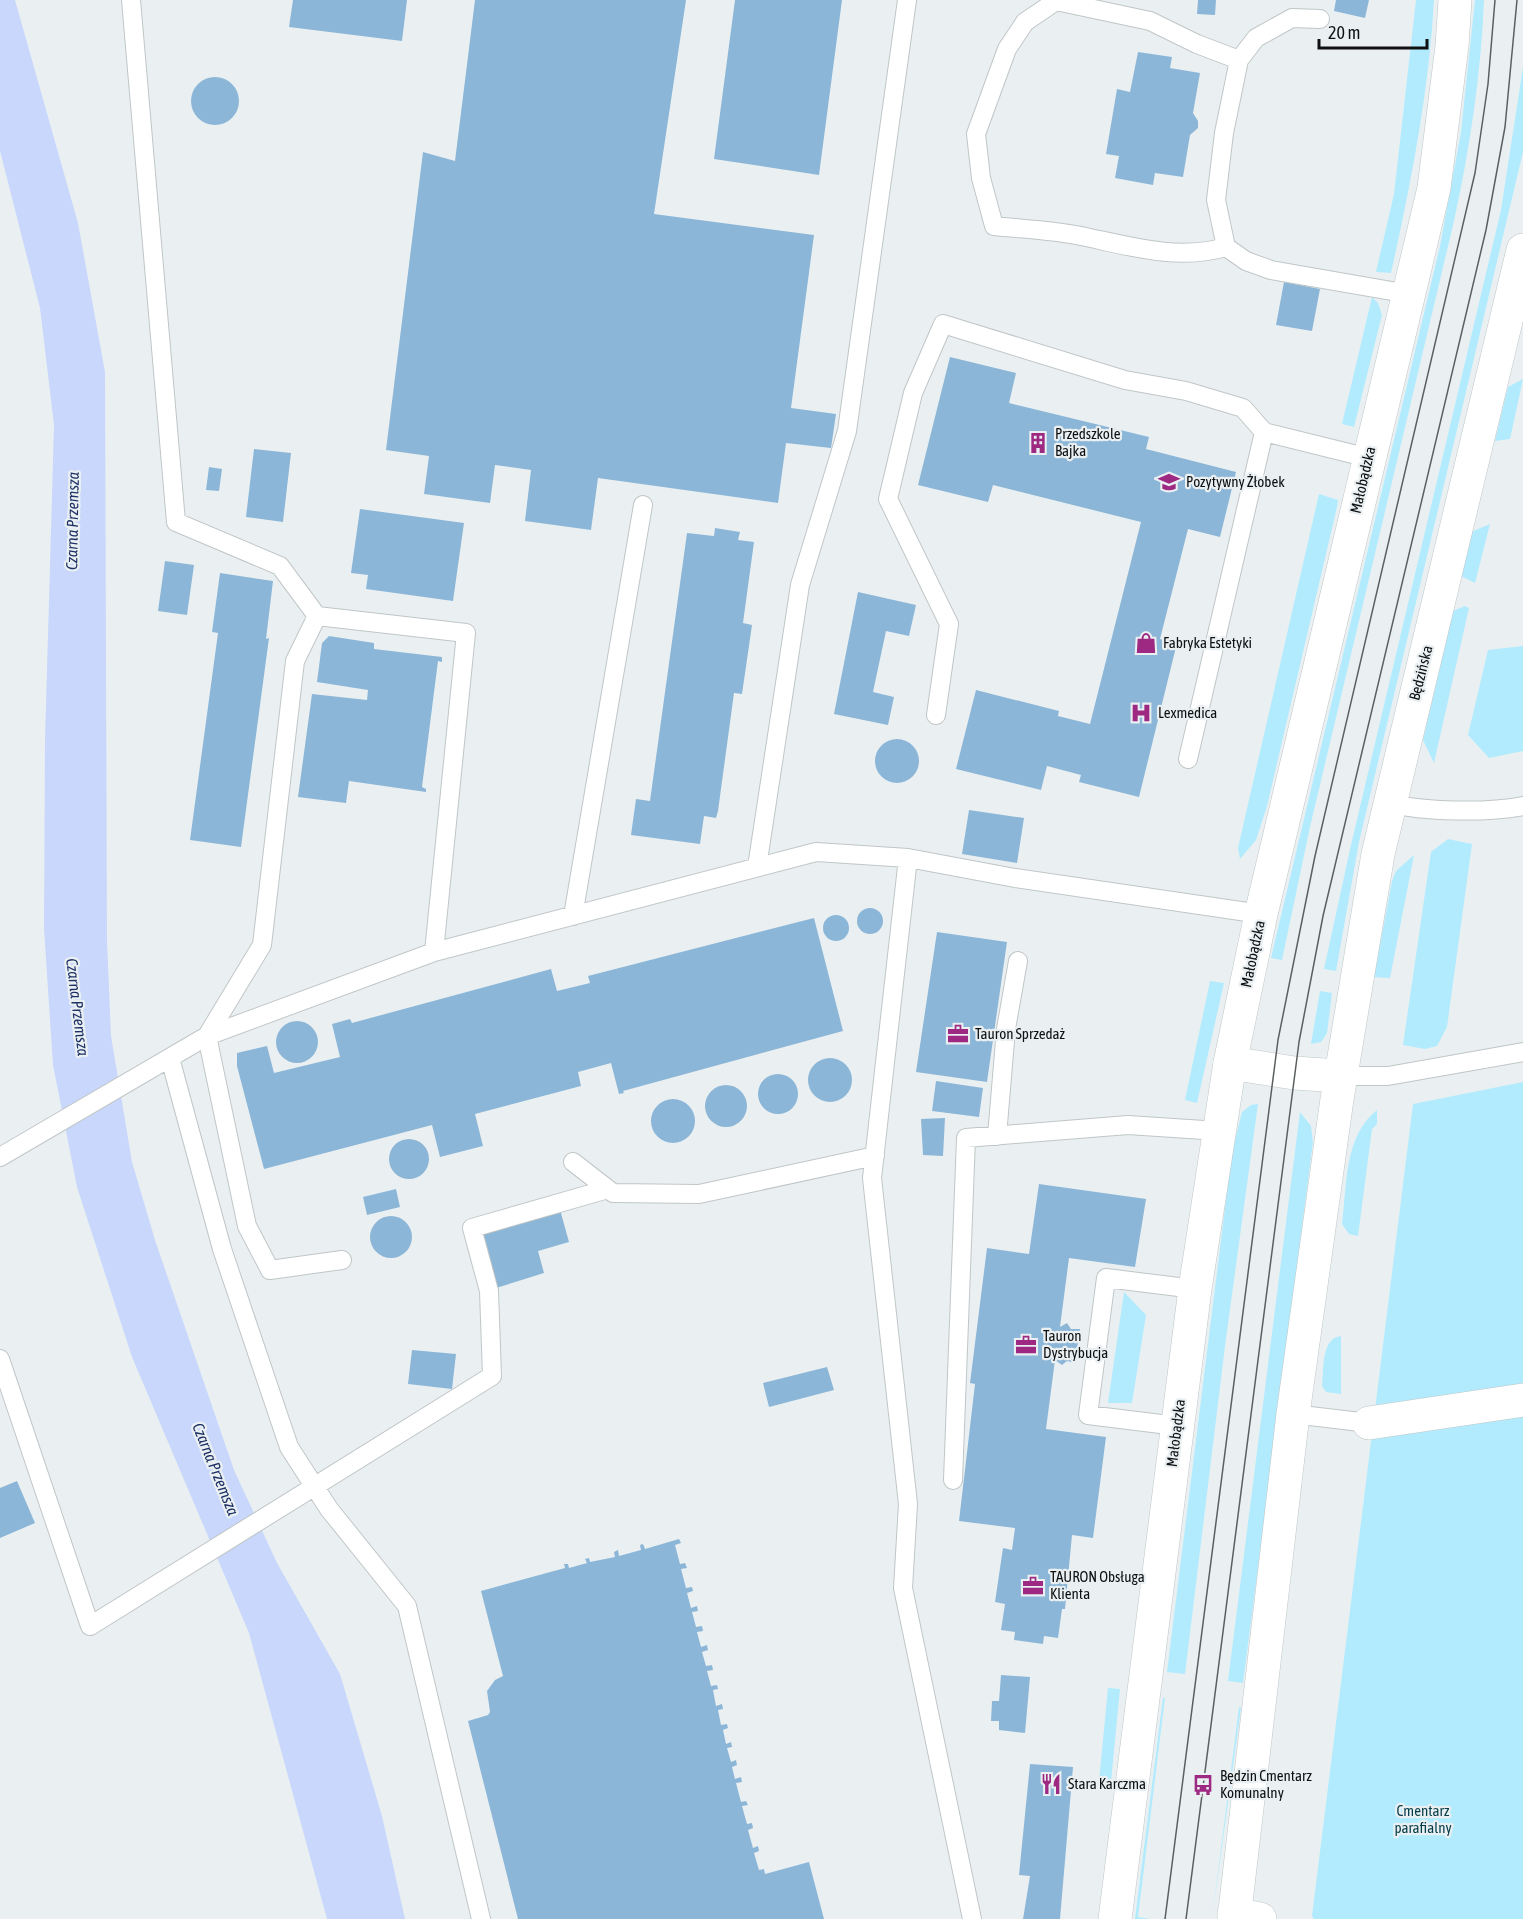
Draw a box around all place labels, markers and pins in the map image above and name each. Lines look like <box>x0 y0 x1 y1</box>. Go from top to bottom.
place label: Przedszkole Bajka <box>1055 425 1121 459</box>
building icon: Przedszkole Bajka <box>1026 431 1050 455</box>
school or university icon: Pozytywny Żłobek <box>1157 470 1181 494</box>
place label: Pozytywny Żłobek <box>1186 473 1285 490</box>
shop icon: Fabryka Estetyki <box>1134 631 1158 655</box>
place label: Fabryka Estetyki <box>1163 634 1252 651</box>
hospital icon: Lexmedica <box>1129 701 1153 725</box>
place label: Lexmedica <box>1158 704 1217 721</box>
office icon: Tauron Sprzedaż <box>946 1022 970 1046</box>
place label: Tauron Sprzedaż <box>975 1025 1065 1042</box>
place label: Tauron Dystrybucja <box>1043 1327 1108 1361</box>
office icon: Tauron Dystrybucja <box>1014 1333 1038 1357</box>
place label: TAURON Obsługa Klienta <box>1050 1568 1145 1602</box>
office icon: TAURON Obsługa Klienta <box>1021 1574 1045 1598</box>
place label: Będzin Cmentarz Komunalny <box>1220 1767 1312 1801</box>
restaurant icon: Stara Karczma <box>1039 1772 1063 1796</box>
bus stop icon: Będzin Cmentarz Komunalny <box>1191 1773 1215 1797</box>
place label: Stara Karczma <box>1068 1775 1146 1792</box>

